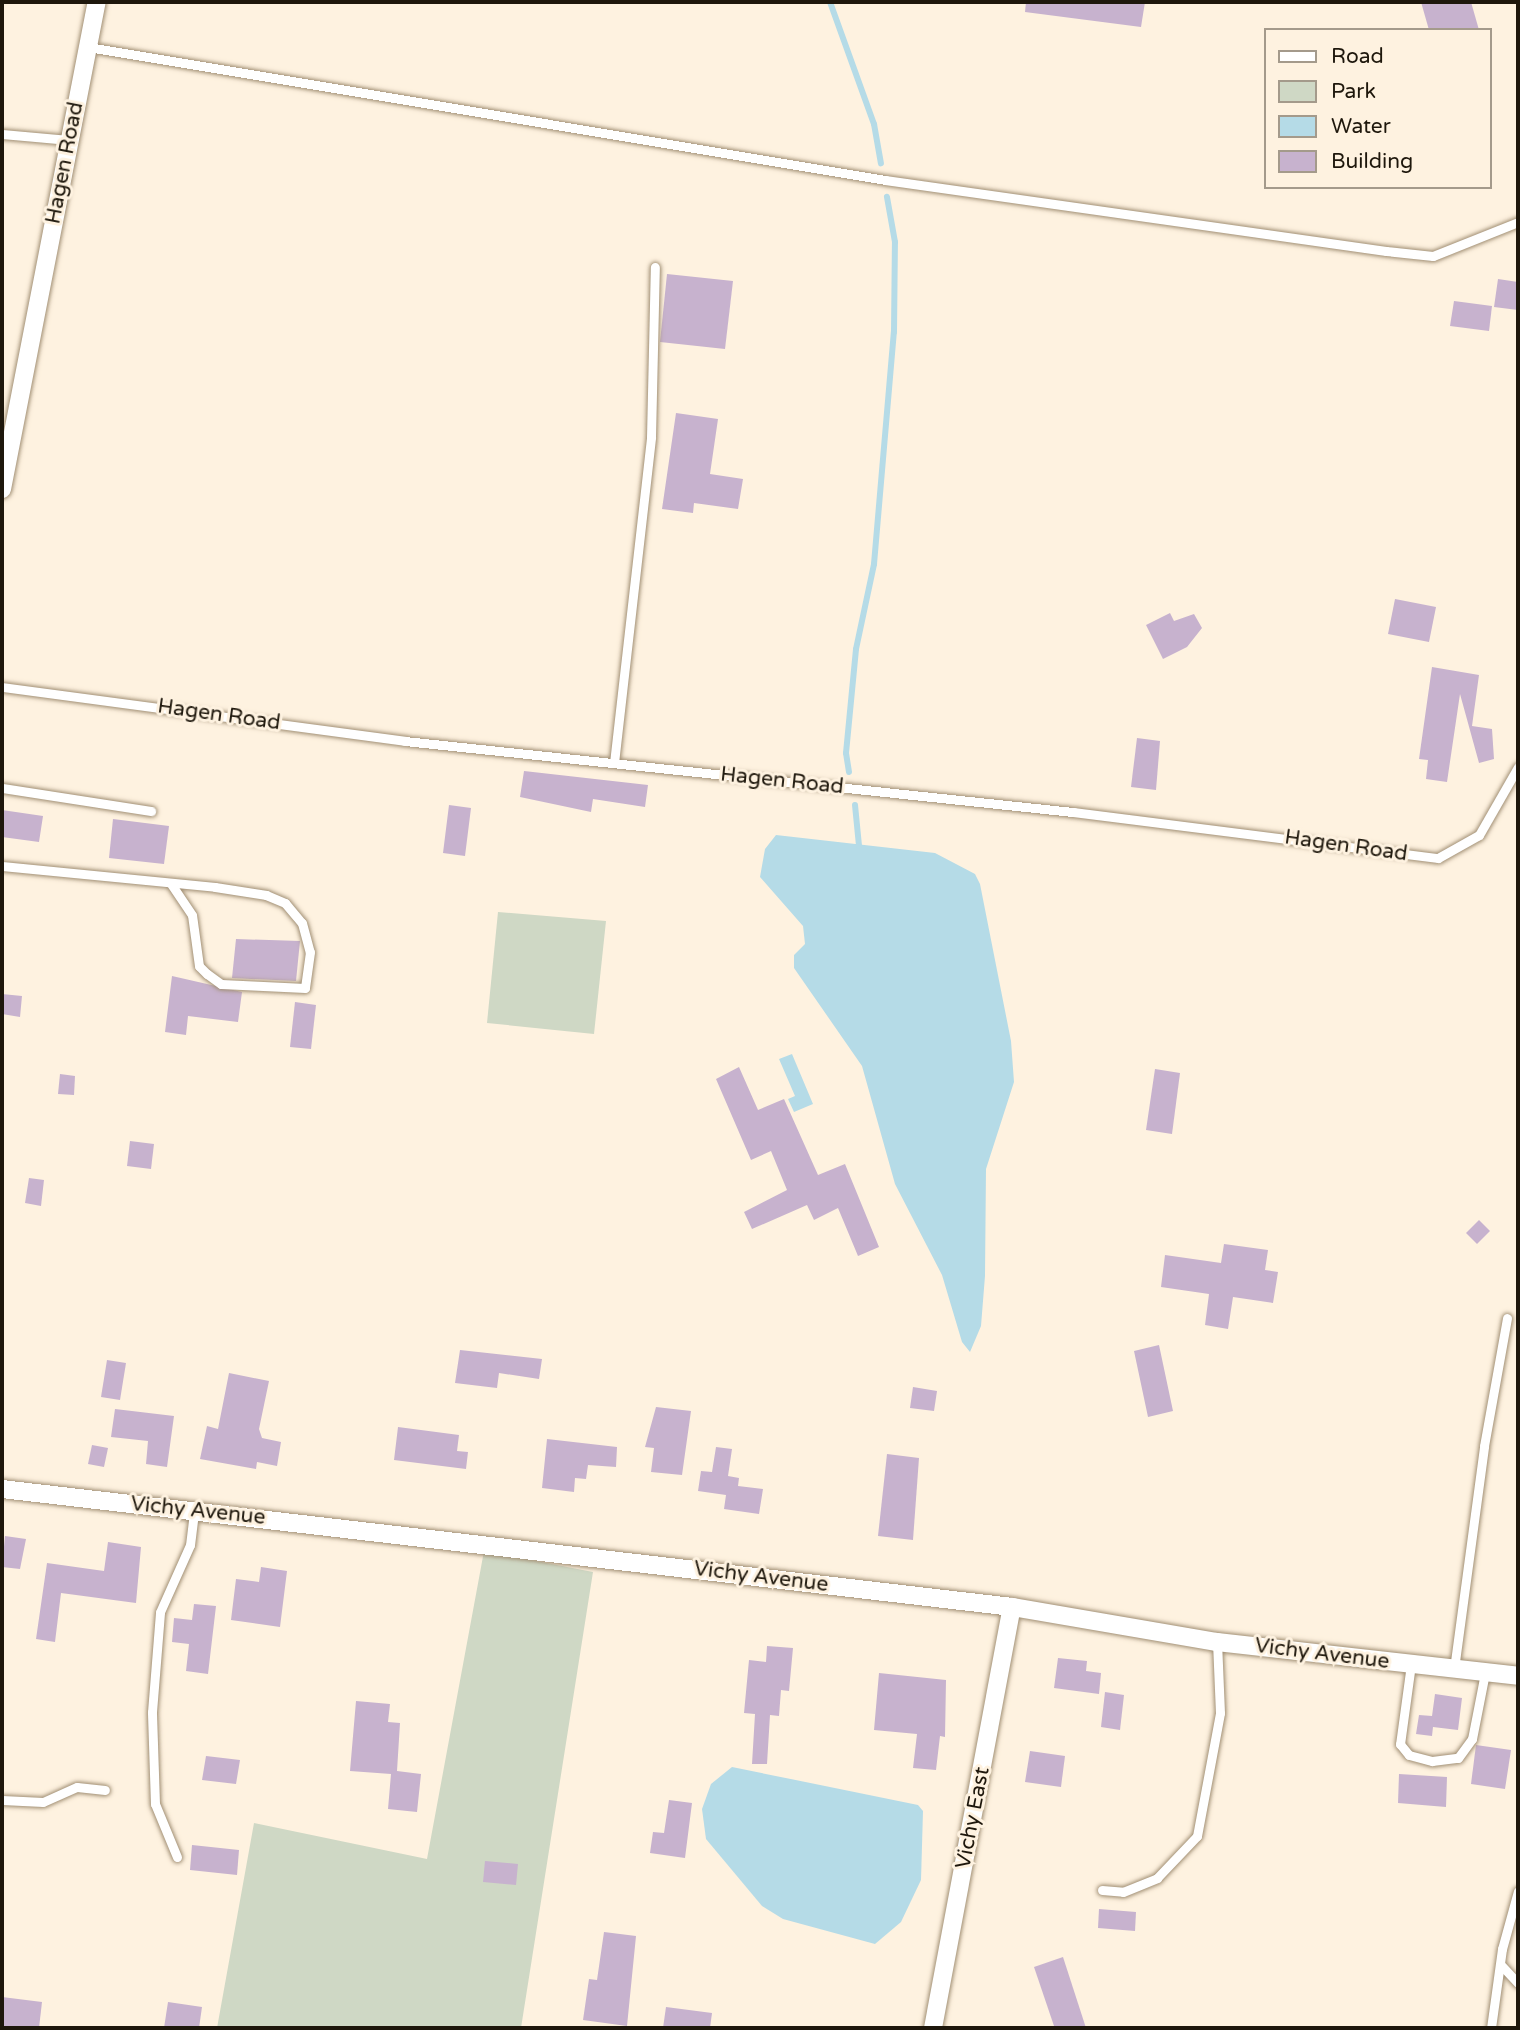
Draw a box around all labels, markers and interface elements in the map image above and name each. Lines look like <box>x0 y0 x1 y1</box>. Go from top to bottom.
legend <box>1264 28 1492 189</box>
text: Road <box>1331 44 1384 69</box>
text: Park <box>1331 79 1376 104</box>
street label: Hagen Road <box>41 100 89 226</box>
text: Water <box>1331 114 1391 139</box>
text: Building <box>1331 149 1413 174</box>
street label: Hagen Road <box>156 694 282 736</box>
street label: Hagen Road <box>719 762 845 800</box>
street label: Hagen Road <box>1283 825 1409 867</box>
street label: Vichy Avenue <box>129 1491 267 1531</box>
street label: Vichy Avenue <box>692 1556 830 1598</box>
street label: Vichy Avenue <box>1253 1633 1391 1675</box>
street label: Vichy East <box>951 1765 995 1871</box>

